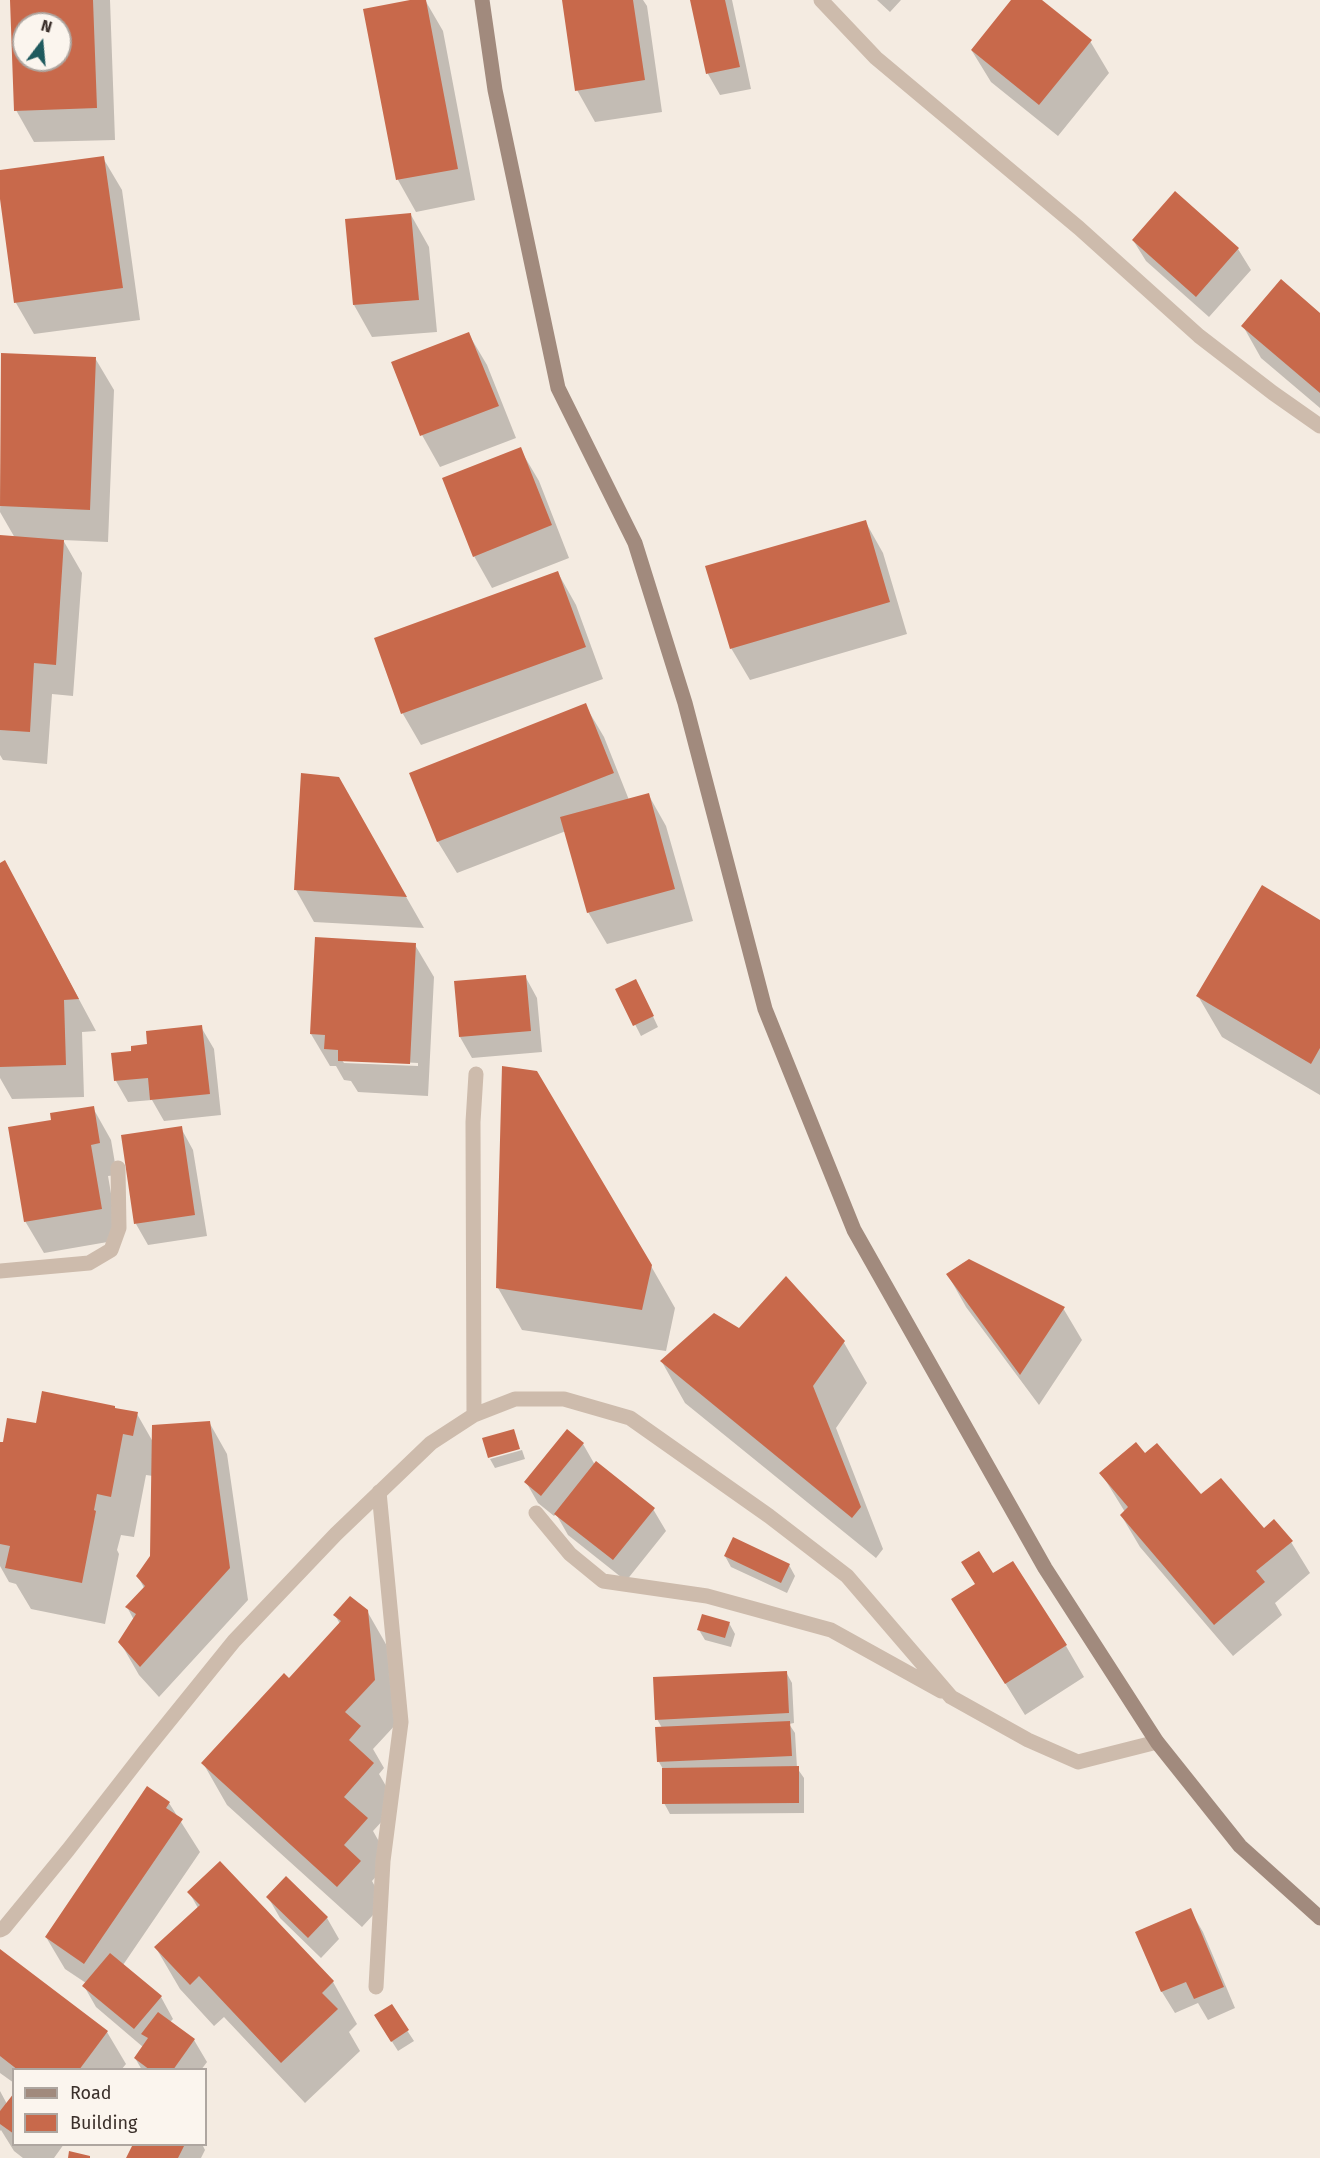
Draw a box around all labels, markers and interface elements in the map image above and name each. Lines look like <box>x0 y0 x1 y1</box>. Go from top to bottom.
north arrow <box>12 12 72 72</box>
text: N <box>39 16 54 37</box>
legend <box>12 2068 207 2146</box>
text: Road <box>70 2082 112 2104</box>
text: Building <box>70 2112 137 2134</box>

